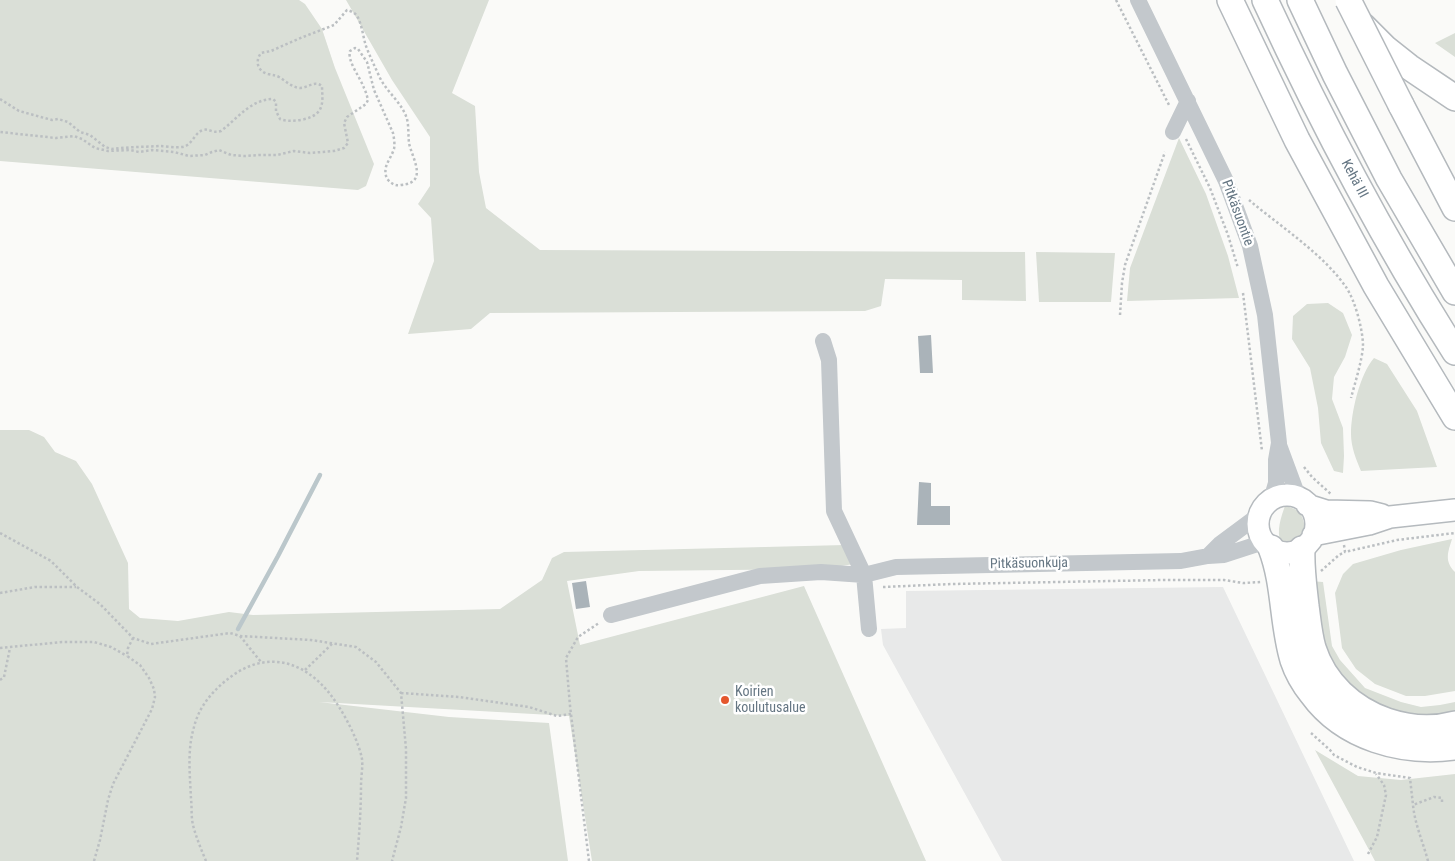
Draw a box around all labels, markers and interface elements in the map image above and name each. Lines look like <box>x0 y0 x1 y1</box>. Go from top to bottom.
street label: Kehä III <box>1337 157 1371 201</box>
street label: Pitkäsuontie <box>1217 178 1257 248</box>
street label: Pitkäsuonkuja <box>990 555 1068 573</box>
place label: Koirien koulutusalue <box>735 684 806 716</box>
marker: Koirien koulutusalue <box>719 694 731 706</box>

